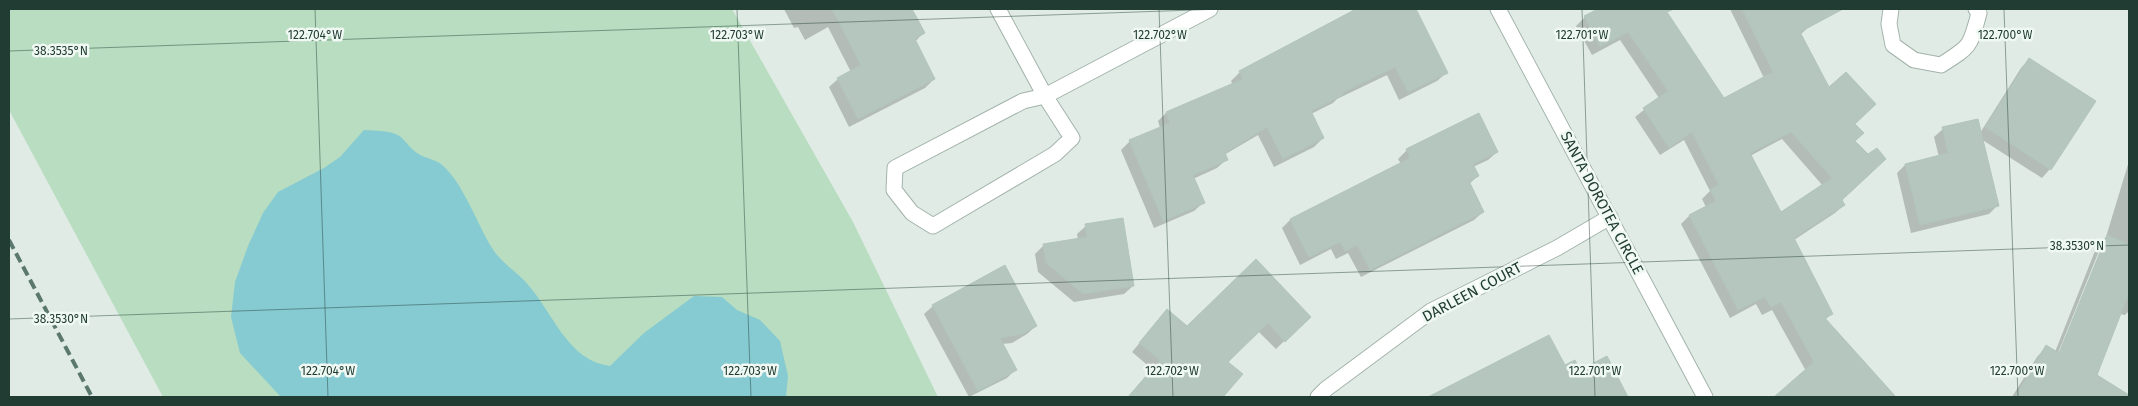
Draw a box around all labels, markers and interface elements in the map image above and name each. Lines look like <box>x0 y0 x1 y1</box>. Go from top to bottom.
text: 122.704°W <box>288 28 342 42</box>
text: 122.703°W <box>710 28 764 42</box>
text: 122.702°W <box>1133 28 1187 42</box>
text: 122.701°W <box>1556 28 1609 42</box>
text: 122.700°W <box>1978 28 2032 42</box>
text: 38.3535°N <box>34 44 88 58</box>
street label: SANTA DOROTEA CIRCLE <box>1557 128 1647 278</box>
text: 38.3530°N <box>2050 239 2104 253</box>
street label: DARLEEN COURT <box>1419 258 1525 326</box>
text: 38.3530°N <box>34 312 88 326</box>
text: 122.704°W <box>301 364 355 378</box>
text: 122.703°W <box>723 364 777 378</box>
text: 122.702°W <box>1145 364 1199 378</box>
text: 122.701°W <box>1569 364 1622 378</box>
text: 122.700°W <box>1990 364 2044 378</box>

